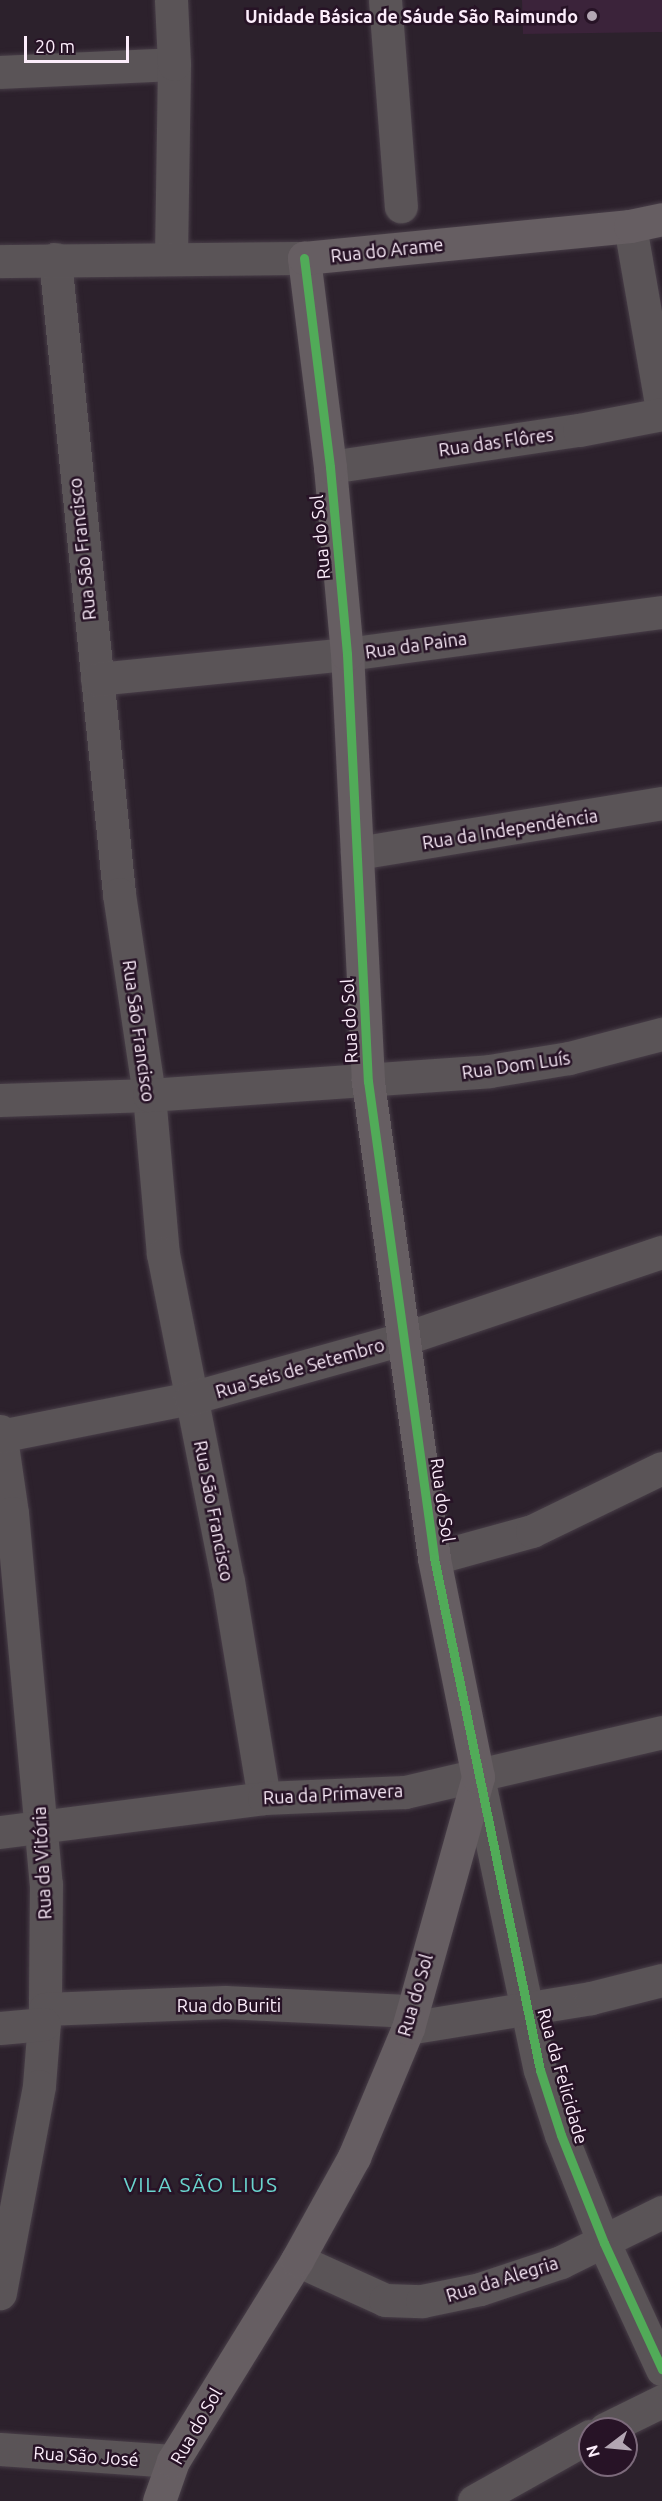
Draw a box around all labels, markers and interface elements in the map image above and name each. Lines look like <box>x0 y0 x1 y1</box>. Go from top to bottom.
place label: Unidade Básica de Sáude São Raimundo <box>245 5 578 27</box>
marker: Unidade Básica de Sáude São Raimundo <box>583 7 601 25</box>
scale bar <box>27 24 132 62</box>
text: 20 m <box>35 36 75 56</box>
street label: Rua do Arame <box>330 233 444 267</box>
street label: Rua das Flôres <box>437 423 555 461</box>
street label: Rua São Francisco <box>64 477 100 621</box>
street label: Rua do Sol <box>306 494 334 580</box>
street label: Rua da Paina <box>364 627 468 663</box>
street label: Rua da Independência <box>421 804 599 854</box>
street label: Rua São Francisco <box>118 959 160 1103</box>
street label: Rua do Sol <box>336 978 362 1064</box>
street label: Rua Dom Luís <box>460 1047 572 1083</box>
street label: Rua Seis de Setembro <box>213 1334 387 1402</box>
street label: Rua São Francisco <box>190 1439 238 1583</box>
street label: Rua do Sol <box>426 1457 460 1543</box>
street label: Rua da Primavera <box>262 1780 404 1808</box>
street label: Rua da Vitória <box>28 1806 56 1920</box>
street label: Rua do Sol <box>393 1951 437 2039</box>
street label: Rua do Buriti <box>177 1994 281 2016</box>
street label: Rua da Felicidade <box>533 2006 593 2146</box>
district label: VILA SÃO LIUS <box>124 2171 278 2197</box>
street label: Rua da Alegria <box>443 2252 561 2306</box>
street label: Rua do Sol <box>165 2384 227 2468</box>
north arrow <box>578 2417 638 2477</box>
street label: Rua São José <box>33 2442 139 2470</box>
text: N <box>582 2443 603 2460</box>

